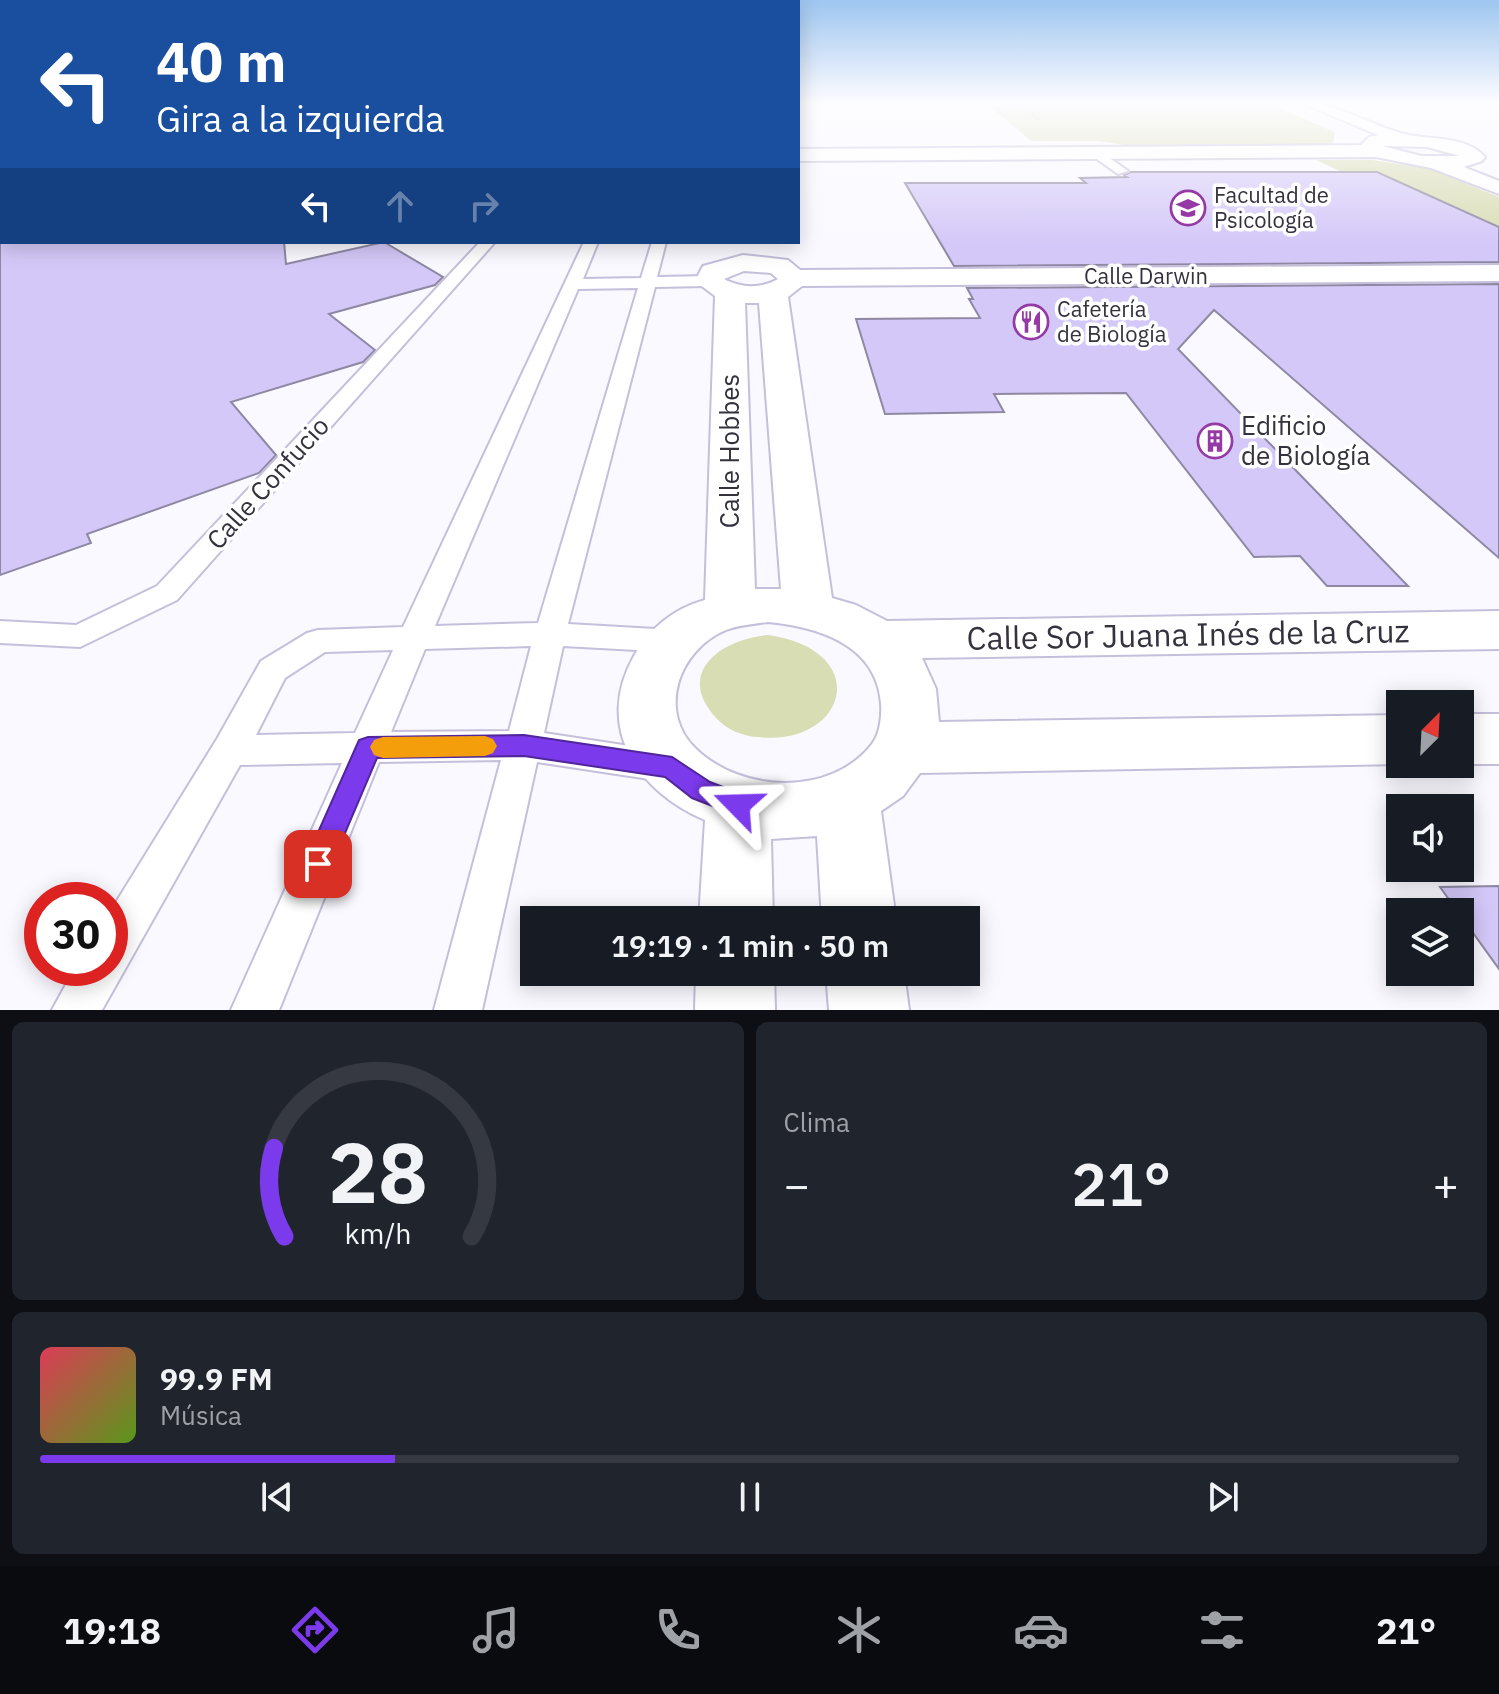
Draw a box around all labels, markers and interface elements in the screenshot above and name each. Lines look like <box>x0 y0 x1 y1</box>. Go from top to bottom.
text: 40 m <box>156 25 286 97</box>
icon: left <box>24 32 128 136</box>
text: Gira a la izquierda <box>156 95 445 142</box>
place label: Facultad de Psicología <box>1214 180 1329 234</box>
icon: left <box>294 184 338 228</box>
icon: ahead <box>378 184 422 228</box>
icon: right <box>462 184 506 228</box>
school or university icon: Facultad de Psicología <box>1169 189 1207 227</box>
street label: Calle Darwin <box>1084 261 1208 290</box>
place label: Cafetería de Biología <box>1057 294 1167 348</box>
restaurant icon: Cafetería de Biología <box>1012 303 1050 341</box>
street label: Calle Hobbes <box>712 374 746 528</box>
place label: Edificio de Biología <box>1241 408 1370 472</box>
street label: Calle Confucio <box>199 409 336 556</box>
building icon: Edificio de Biología <box>1196 422 1234 460</box>
street label: Calle Sor Juana Inés de la Cruz <box>966 609 1410 659</box>
north arrow <box>1386 690 1474 778</box>
map controls <box>1386 690 1474 986</box>
position arrow <box>696 763 780 847</box>
button: sound <box>1386 794 1474 882</box>
pin <box>284 830 352 898</box>
icon: arrive <box>296 842 340 886</box>
speed limit sign: 30 <box>24 882 128 986</box>
button: layers <box>1386 898 1474 986</box>
text: 19:19 · 1 min · 50 m <box>611 926 889 965</box>
text: Clima <box>784 1105 850 1139</box>
text: 28 <box>328 1118 428 1226</box>
text: 21° <box>1071 1144 1171 1223</box>
text: − <box>784 1156 810 1213</box>
text: + <box>1433 1156 1459 1213</box>
text: km/h <box>344 1215 411 1252</box>
text: 99.9 FM <box>160 1359 273 1398</box>
text: Música <box>160 1398 242 1432</box>
icon: previous <box>255 1475 299 1519</box>
icon: pause <box>728 1475 772 1519</box>
icon: next <box>1201 1475 1245 1519</box>
icon: directions <box>287 1602 343 1658</box>
icon: music <box>468 1602 524 1658</box>
icon: phone <box>650 1602 706 1658</box>
icon: climate <box>831 1602 887 1658</box>
icon: car <box>1013 1602 1069 1658</box>
icon: filters <box>1194 1602 1250 1658</box>
text: 19:18 <box>63 1607 161 1654</box>
text: 21° <box>1376 1607 1436 1654</box>

